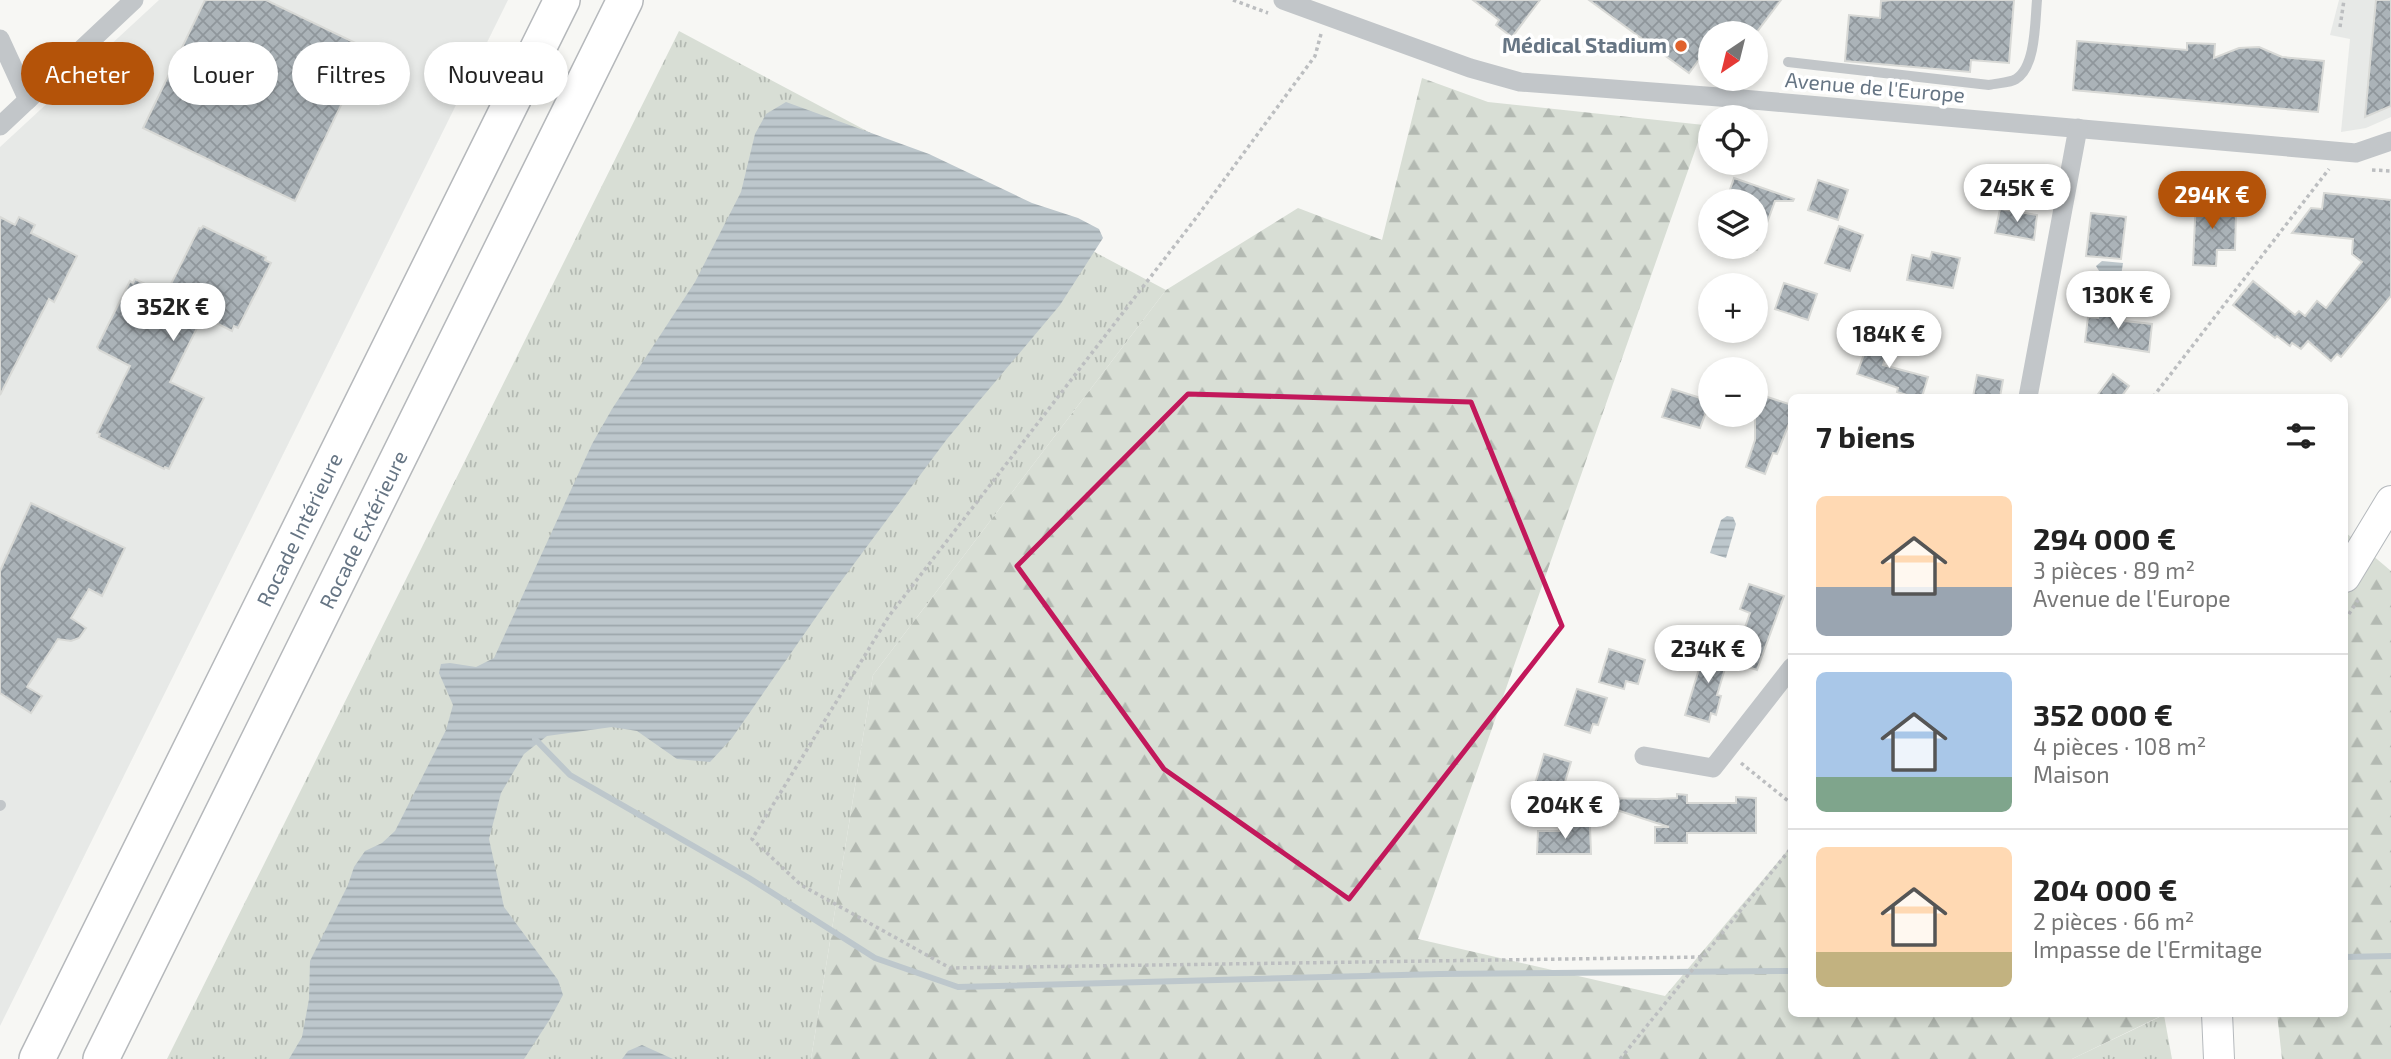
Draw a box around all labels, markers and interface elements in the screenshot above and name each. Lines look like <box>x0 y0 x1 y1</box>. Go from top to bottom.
north arrow <box>1698 21 1768 91</box>
map controls <box>1698 21 1768 427</box>
place label: Médical Stadium <box>1502 32 1667 57</box>
marker: Médical Stadium <box>1673 38 1689 54</box>
chip: Acheter <box>21 42 154 105</box>
chip: Louer <box>168 42 278 105</box>
chip: Filtres <box>292 42 410 105</box>
chip: Nouveau <box>424 42 568 105</box>
street label: Avenue de l'Europe <box>1784 66 1966 107</box>
button: locate <box>1698 105 1768 175</box>
pin: 245K € <box>1960 164 2074 224</box>
pin: 294K € <box>2155 172 2269 231</box>
text: 245K € <box>1980 173 2054 201</box>
text: 294K € <box>2174 180 2250 208</box>
button: layers <box>1698 189 1768 259</box>
pin: 130K € <box>2061 272 2175 331</box>
button: + <box>1698 273 1768 343</box>
text: 130K € <box>2082 280 2154 308</box>
pin: 352K € <box>116 284 230 343</box>
text: 352K € <box>136 292 210 320</box>
pin: 184K € <box>1832 310 1946 370</box>
text: 184K € <box>1852 319 1926 347</box>
button: − <box>1698 357 1768 427</box>
icon: filters <box>2282 417 2320 455</box>
text: 7 biens <box>1816 418 1915 454</box>
street label: Rocade Extérieure <box>313 446 412 613</box>
street label: Rocade Intérieure <box>251 448 347 610</box>
text: 294 000 € <box>2033 520 2176 556</box>
icon: home <box>1872 524 1956 608</box>
text: 3 pièces · 89 m² <box>2033 556 2195 584</box>
text: Avenue de l'Europe <box>2033 584 2231 612</box>
pin: 234K € <box>1651 626 1765 685</box>
text: 234K € <box>1670 634 1746 662</box>
text: 352 000 € <box>2033 696 2173 732</box>
icon: home <box>1872 700 1956 784</box>
text: 4 pièces · 108 m² <box>2033 732 2206 760</box>
text: Maison <box>2033 760 2110 788</box>
pin: 204K € <box>1508 782 1622 841</box>
text: 204K € <box>1527 790 1603 818</box>
text: 204 000 € <box>2033 871 2177 907</box>
icon: home <box>1872 875 1956 959</box>
text: 2 pièces · 66 m² <box>2033 907 2194 935</box>
text: Impasse de l'Ermitage <box>2033 935 2262 963</box>

